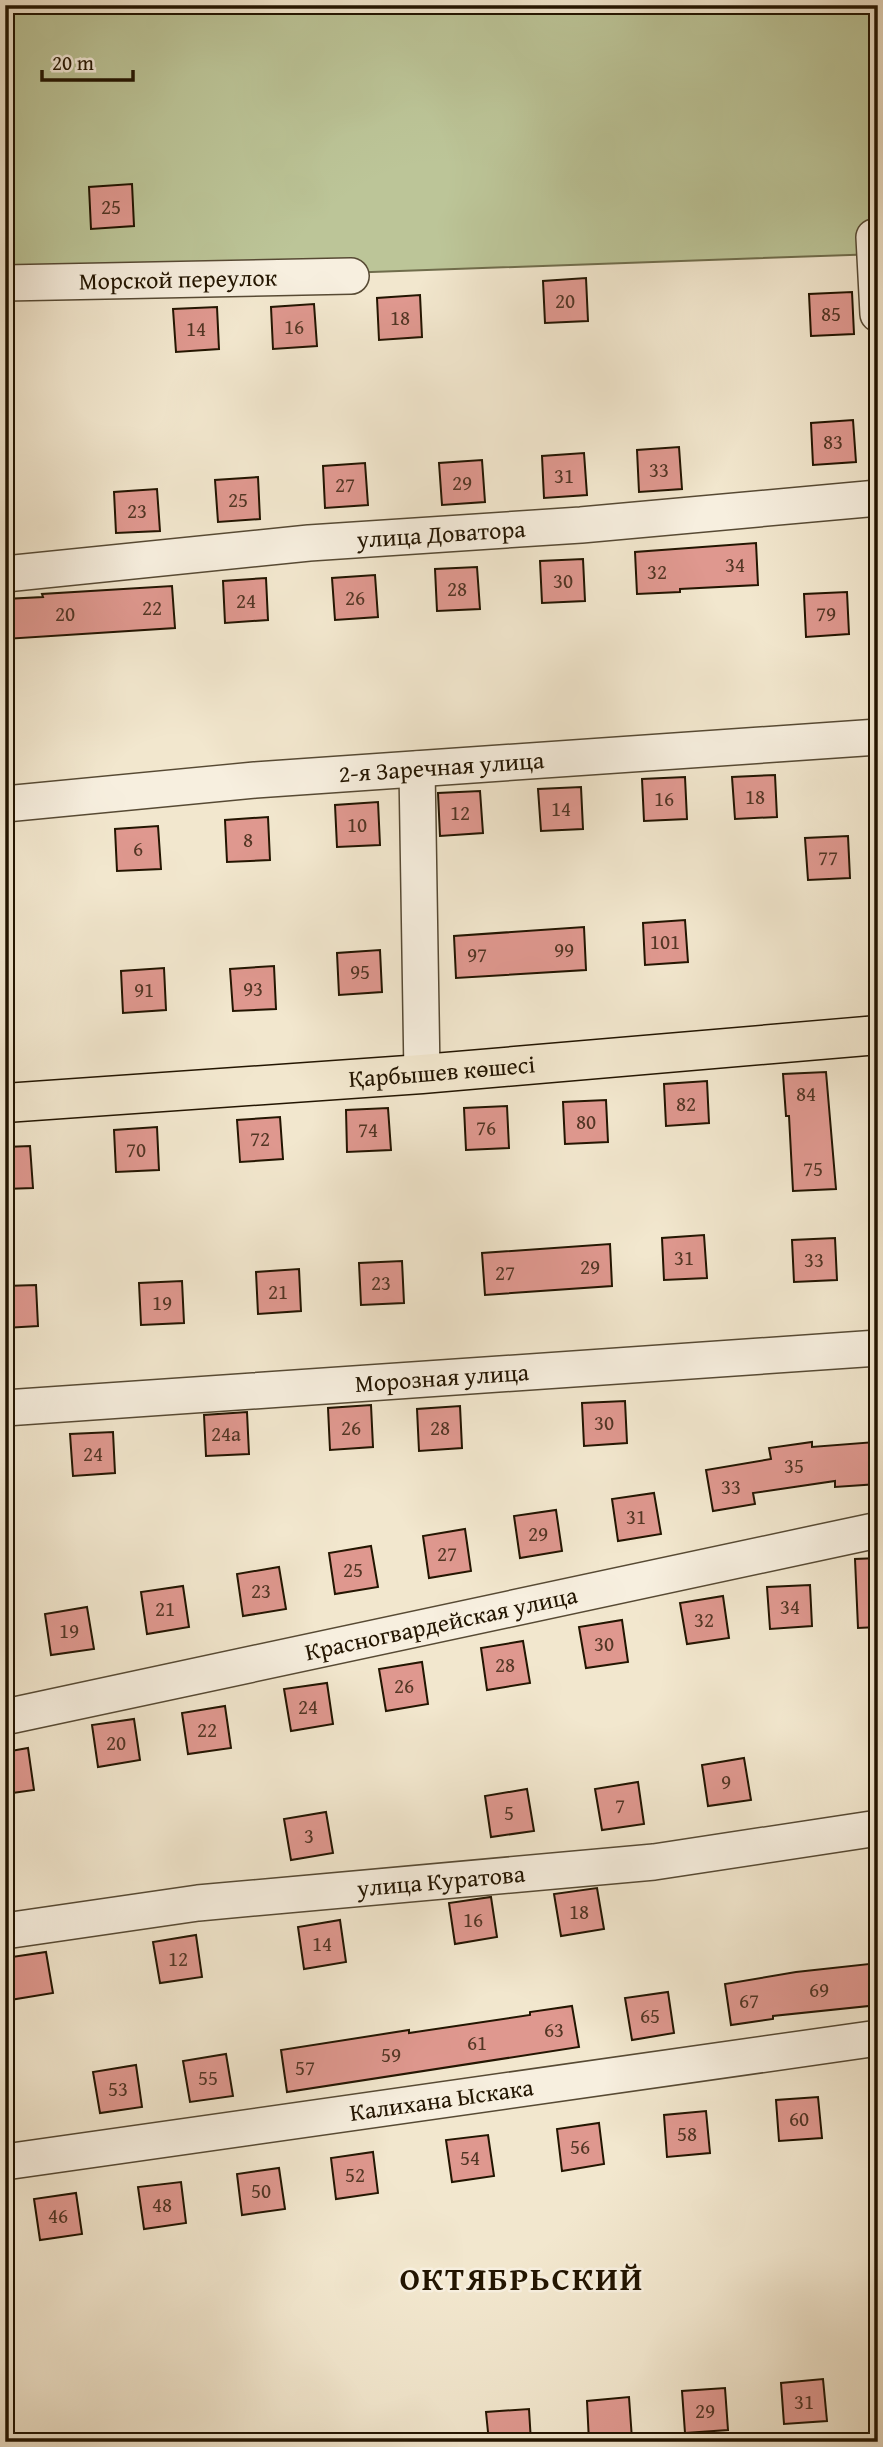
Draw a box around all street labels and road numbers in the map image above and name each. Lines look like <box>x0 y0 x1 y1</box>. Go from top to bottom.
street label: Морской переулок <box>78 259 278 299</box>
street label: улица Доватора <box>355 511 527 557</box>
street label: 2-я Заречная улица <box>337 742 546 791</box>
street label: Қарбышев көшесі <box>348 1046 537 1096</box>
street label: Морозная улица <box>354 1354 531 1401</box>
street label: Красногвардейская улица <box>302 1577 581 1669</box>
street label: улица Куратова <box>354 1856 527 1906</box>
street label: Калихана Ыскака <box>347 2069 536 2130</box>

